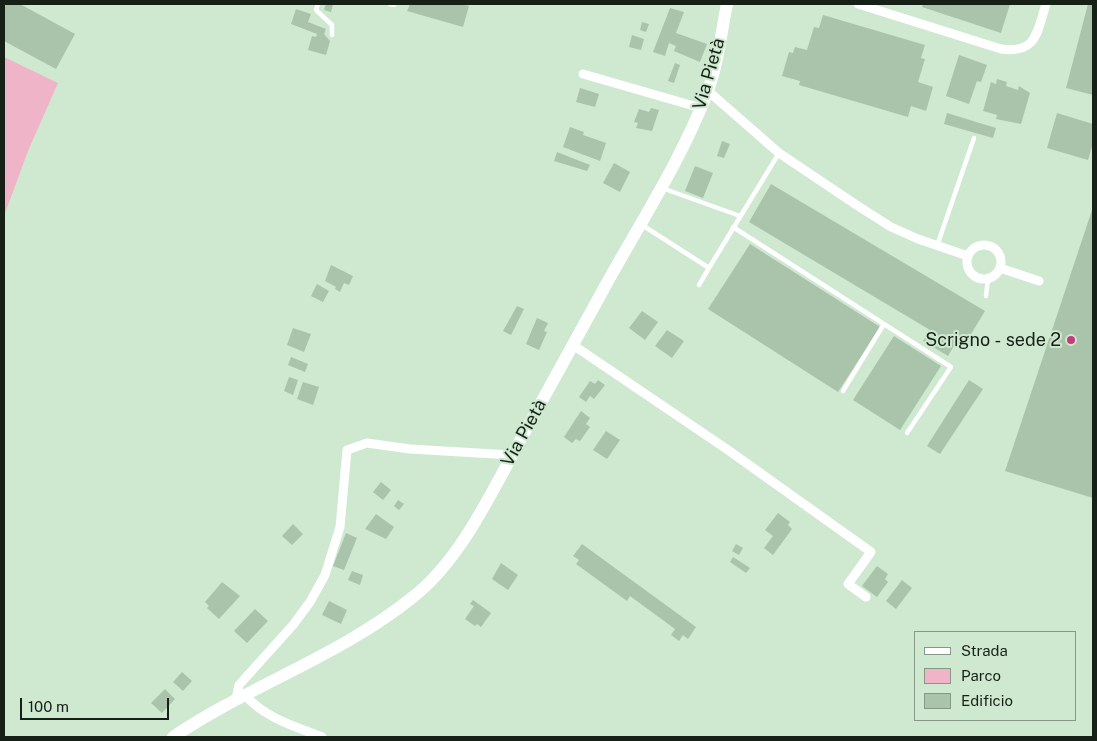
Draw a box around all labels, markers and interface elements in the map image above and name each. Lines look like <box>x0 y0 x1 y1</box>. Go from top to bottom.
street label: Via Pietà <box>688 36 730 112</box>
place label: Scrigno - sede 2 <box>925 329 1061 351</box>
marker: Scrigno - sede 2 <box>1065 334 1077 346</box>
street label: Via Pietà <box>497 396 551 470</box>
legend <box>914 631 1077 721</box>
text: Strada <box>961 642 1008 659</box>
text: Parco <box>961 667 1001 684</box>
scale bar <box>22 688 171 720</box>
text: Edificio <box>961 692 1013 709</box>
text: 100 m <box>28 698 69 715</box>

